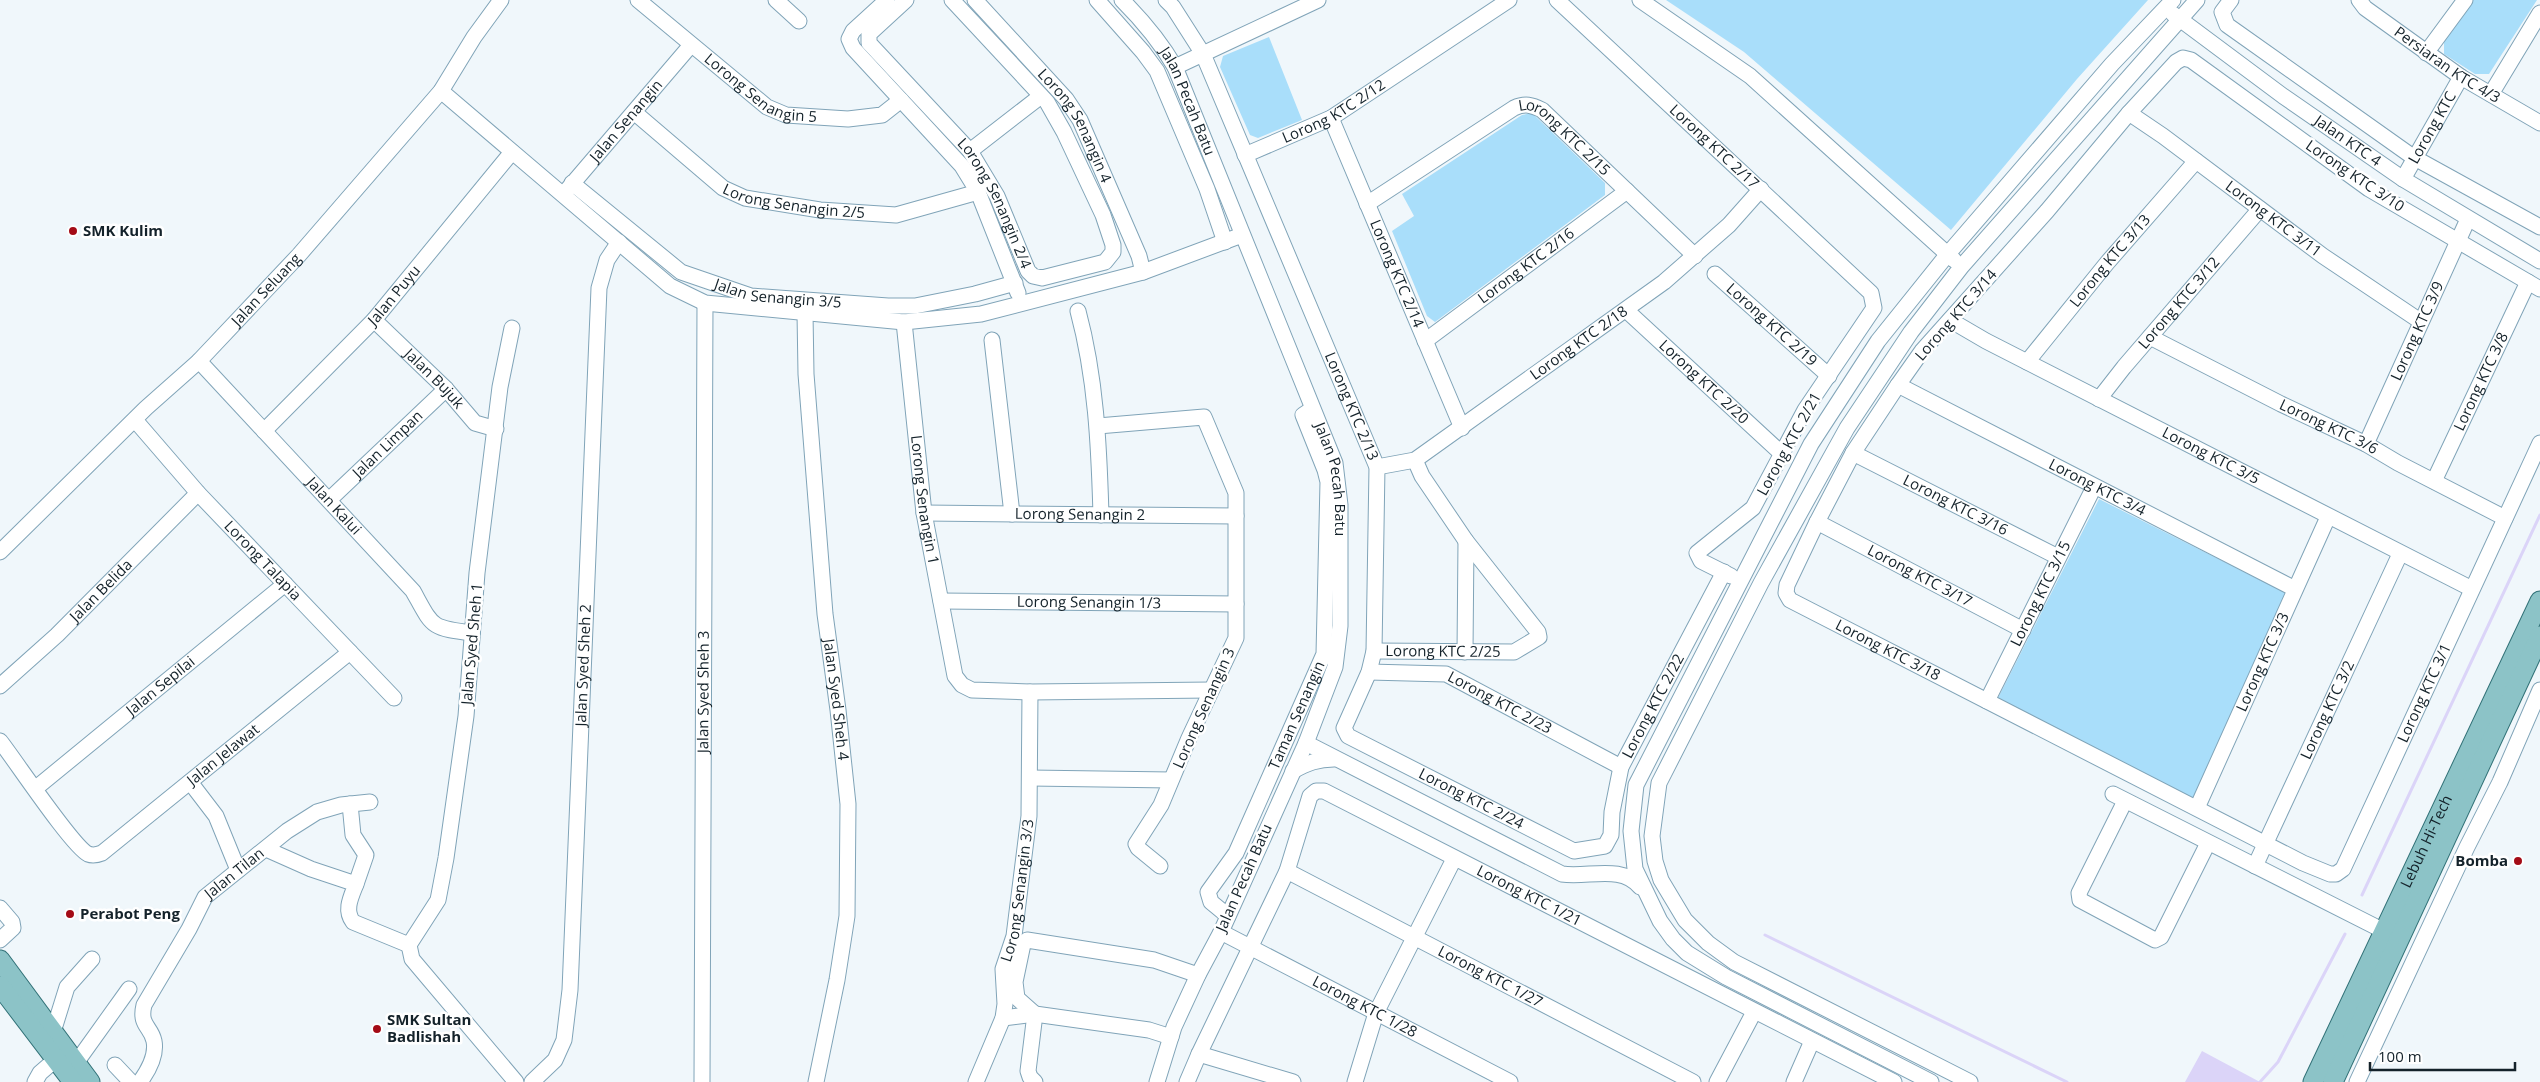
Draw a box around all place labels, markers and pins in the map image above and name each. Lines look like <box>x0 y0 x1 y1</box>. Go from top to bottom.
place label: SMK Kulim <box>83 220 163 240</box>
marker: SMK Kulim <box>67 225 79 237</box>
place label: Bomba <box>2455 850 2508 870</box>
marker: Bomba <box>2512 855 2524 867</box>
place label: Perabot Peng <box>80 903 180 923</box>
marker: Perabot Peng <box>64 908 76 920</box>
place label: SMK Sultan Badlishah <box>387 1009 471 1046</box>
marker: SMK Sultan Badlishah <box>371 1023 383 1035</box>

